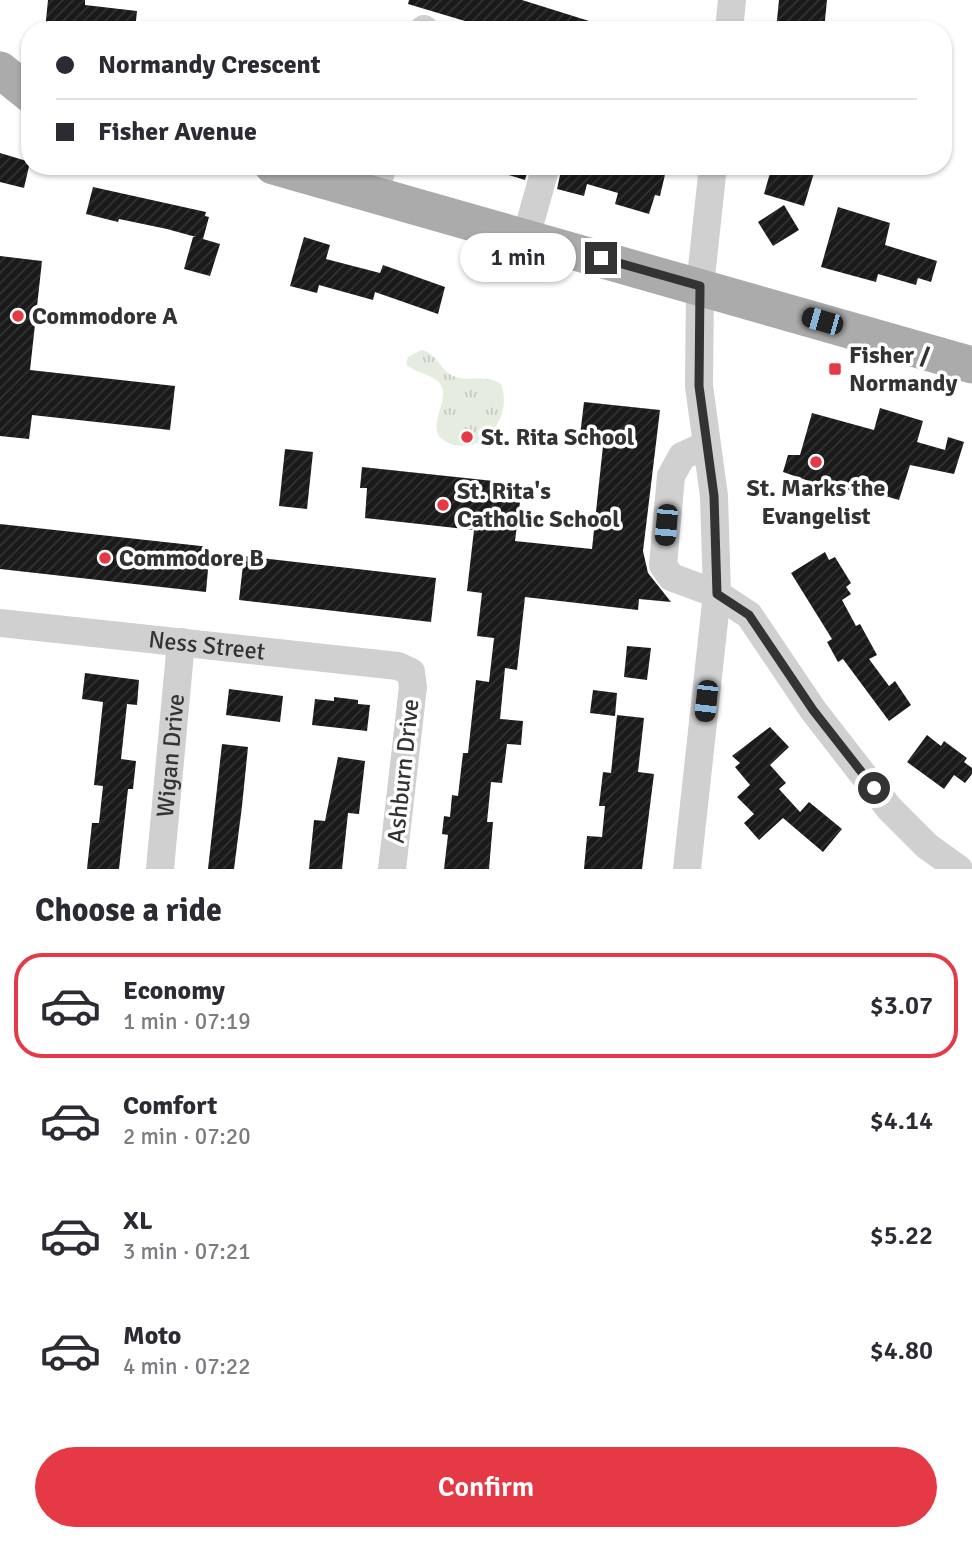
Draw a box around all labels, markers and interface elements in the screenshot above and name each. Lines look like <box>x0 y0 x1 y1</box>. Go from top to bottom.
text: Normandy Crescent <box>98 49 321 81</box>
text: Fisher Avenue <box>98 116 257 148</box>
callout: 1 min <box>461 233 576 282</box>
route end <box>585 242 617 274</box>
text: 1 min <box>490 243 546 272</box>
place label: Commodore A <box>32 301 178 331</box>
car <box>799 305 846 337</box>
marker: Commodore A <box>10 308 26 324</box>
place label: Fisher / Normandy <box>849 340 958 398</box>
marker: Fisher / Normandy <box>827 361 843 377</box>
place label: St. Rita School <box>481 422 635 452</box>
marker: St. Rita School <box>459 429 475 445</box>
marker: St. Marks the Evangelist <box>808 454 824 470</box>
place label: St. Marks the Evangelist <box>747 473 885 531</box>
place label: St. Rita's Catholic School <box>457 476 620 534</box>
marker: St. Rita's Catholic School <box>435 497 451 513</box>
car <box>654 503 679 547</box>
place label: Commodore B <box>119 543 264 573</box>
marker: Commodore B <box>97 550 113 566</box>
street label: Ness Street <box>147 624 267 667</box>
car <box>694 679 719 723</box>
street label: Wigan Drive <box>150 692 191 819</box>
street label: Ashburn Drive <box>381 697 425 845</box>
route start <box>858 772 890 804</box>
text: Choose a ride <box>35 891 222 930</box>
icon: car <box>39 974 102 1037</box>
text: Economy <box>123 975 225 1007</box>
text: $3.07 <box>870 990 933 1022</box>
text: 1 min · 07:19 <box>123 1007 251 1036</box>
icon: car <box>39 1089 102 1152</box>
text: Comfort <box>123 1090 217 1122</box>
text: $4.14 <box>870 1105 933 1137</box>
text: 2 min · 07:20 <box>123 1122 251 1151</box>
icon: car <box>39 1204 102 1267</box>
text: XL <box>123 1205 153 1237</box>
text: $5.22 <box>870 1220 933 1252</box>
text: 3 min · 07:21 <box>123 1237 251 1266</box>
icon: car <box>39 1319 102 1382</box>
text: Moto <box>123 1320 181 1352</box>
text: $4.80 <box>870 1335 933 1367</box>
text: 4 min · 07:22 <box>123 1352 251 1381</box>
button: Confirm <box>35 1447 937 1527</box>

